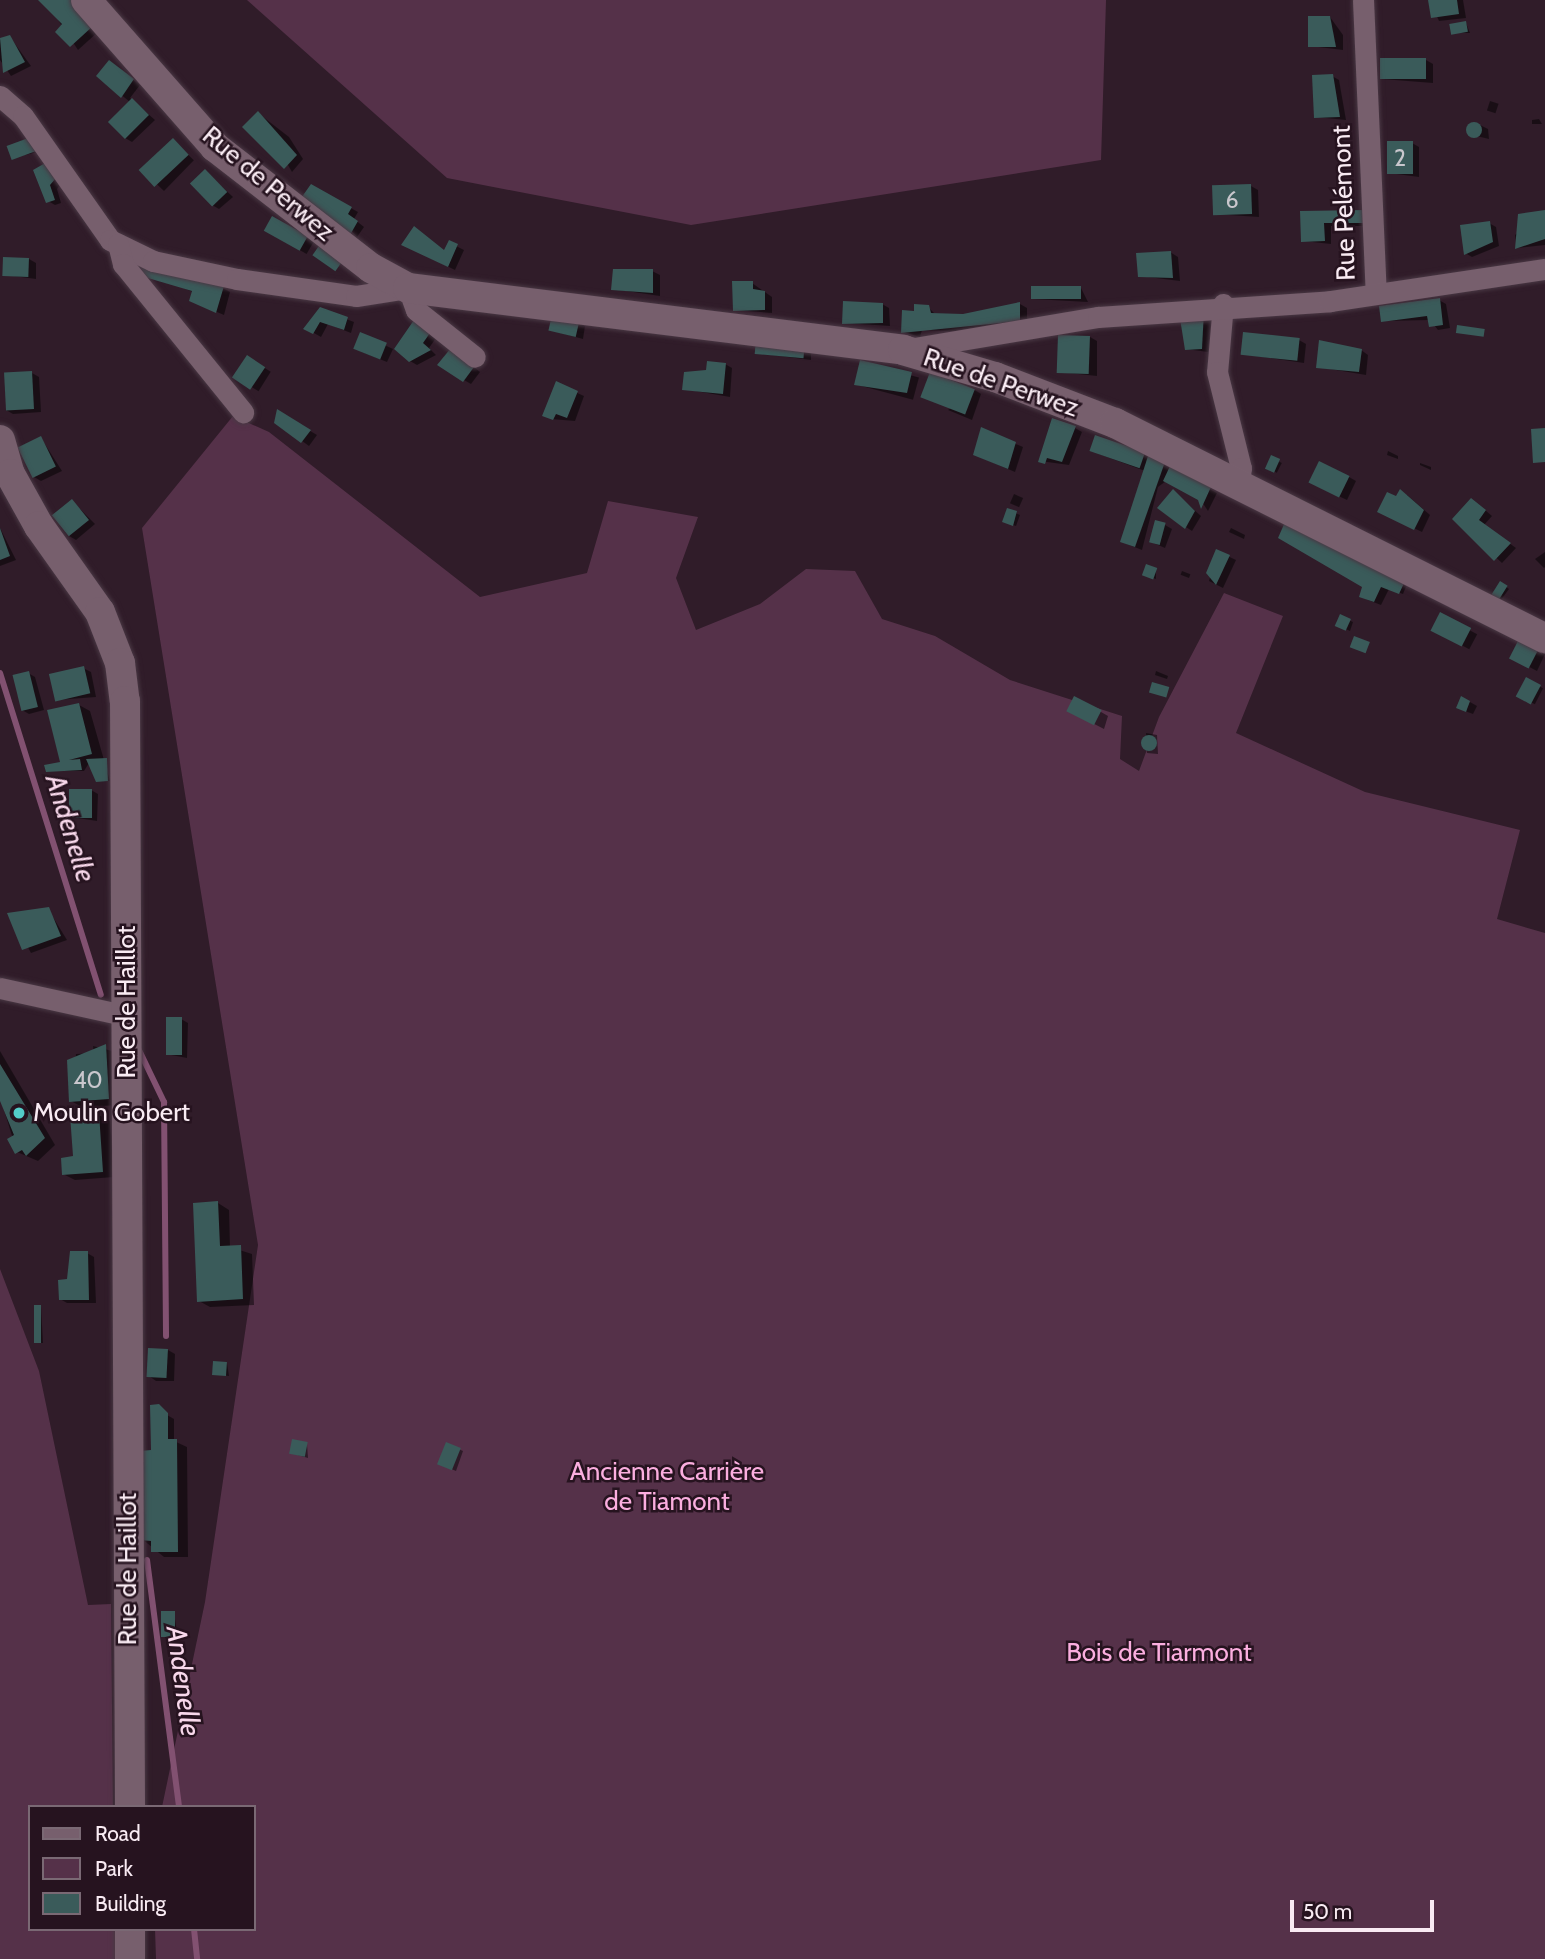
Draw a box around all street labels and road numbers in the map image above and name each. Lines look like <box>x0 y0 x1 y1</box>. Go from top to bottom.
street label: Rue de Perwez <box>196 120 340 248</box>
street label: Rue Pelémont <box>1326 125 1362 281</box>
street label: Rue de Perwez <box>919 342 1083 424</box>
street label: Rue de Haillot <box>111 926 143 1078</box>
street label: Rue de Haillot <box>112 1493 144 1645</box>

